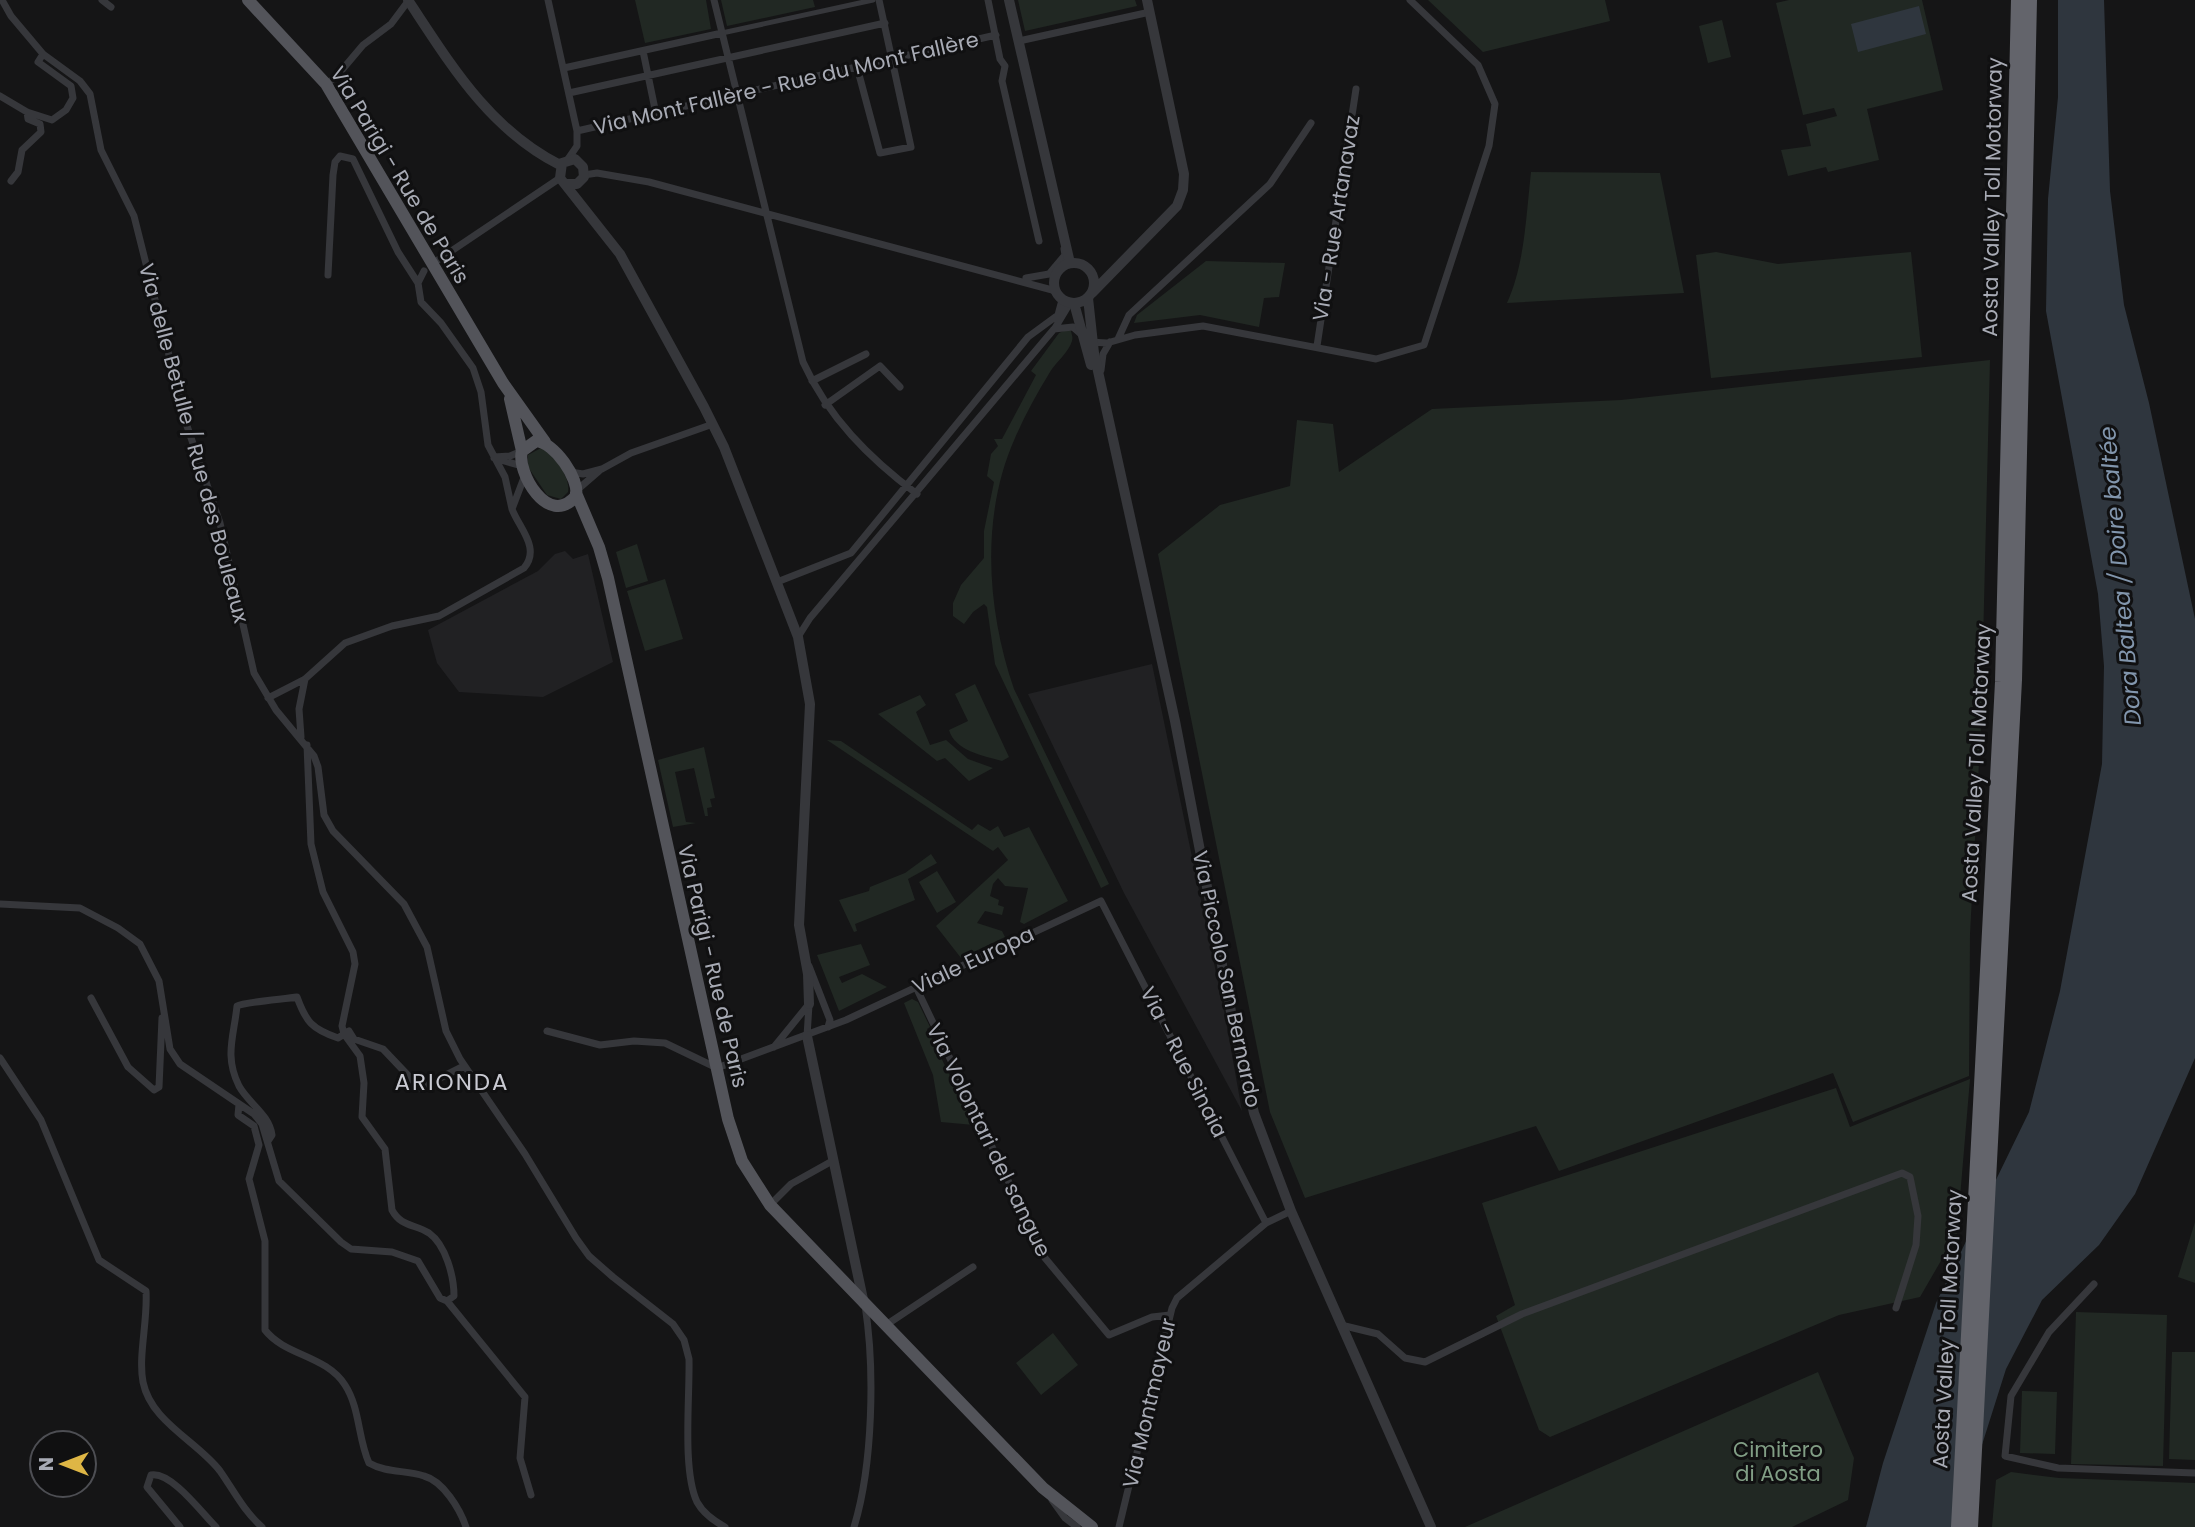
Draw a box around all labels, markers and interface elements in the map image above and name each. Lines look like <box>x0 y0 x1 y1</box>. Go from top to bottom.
street label: Via Mont Fallère - Rue du Mont Fallère <box>591 25 981 141</box>
street label: Aosta Valley Toll Motorway <box>1975 57 2009 337</box>
street label: Via Parigi - Rue de Paris <box>324 61 476 289</box>
street label: Via - Rue Artanavaz <box>1305 113 1367 323</box>
street label: Via delle Betulle / Rue des Bouleaux <box>132 260 256 626</box>
water label: Dora Baltea / Doire baltée <box>2091 425 2149 727</box>
street label: Aosta Valley Toll Motorway <box>1954 622 1998 903</box>
street label: Via Parigi - Rue de Paris <box>671 842 755 1090</box>
street label: Via Piccolo San Bernardo <box>1186 848 1268 1110</box>
street label: Viale Europa <box>907 919 1039 1001</box>
street label: Via - Rue Sinaia <box>1133 982 1235 1142</box>
street label: Via Volontari del sangue <box>920 1018 1058 1262</box>
district label: ARIONDA <box>394 1066 510 1098</box>
street label: Aosta Valley Toll Motorway <box>1925 1188 1969 1469</box>
street label: Via Montmayeur <box>1115 1315 1183 1491</box>
north arrow <box>28 1429 98 1499</box>
park label: Cimitero di Aosta <box>1733 1435 1823 1488</box>
text: N <box>33 1457 60 1471</box>

